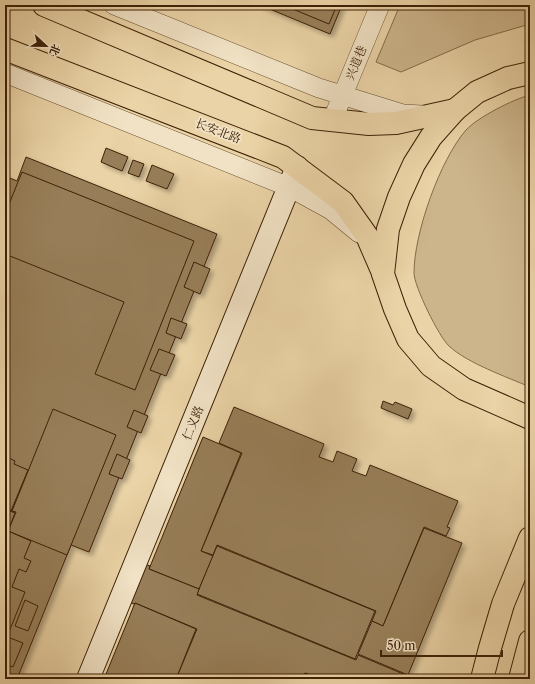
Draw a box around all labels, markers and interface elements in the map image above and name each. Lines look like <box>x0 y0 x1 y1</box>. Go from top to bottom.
north arrow <box>26 26 66 66</box>
text: 北 <box>47 42 64 57</box>
street label: 兴道巷 <box>342 43 369 82</box>
street label: 长安北路 <box>193 115 243 146</box>
street label: 仁义路 <box>179 403 206 442</box>
scale bar <box>381 632 502 658</box>
text: 50 m <box>387 638 416 653</box>

